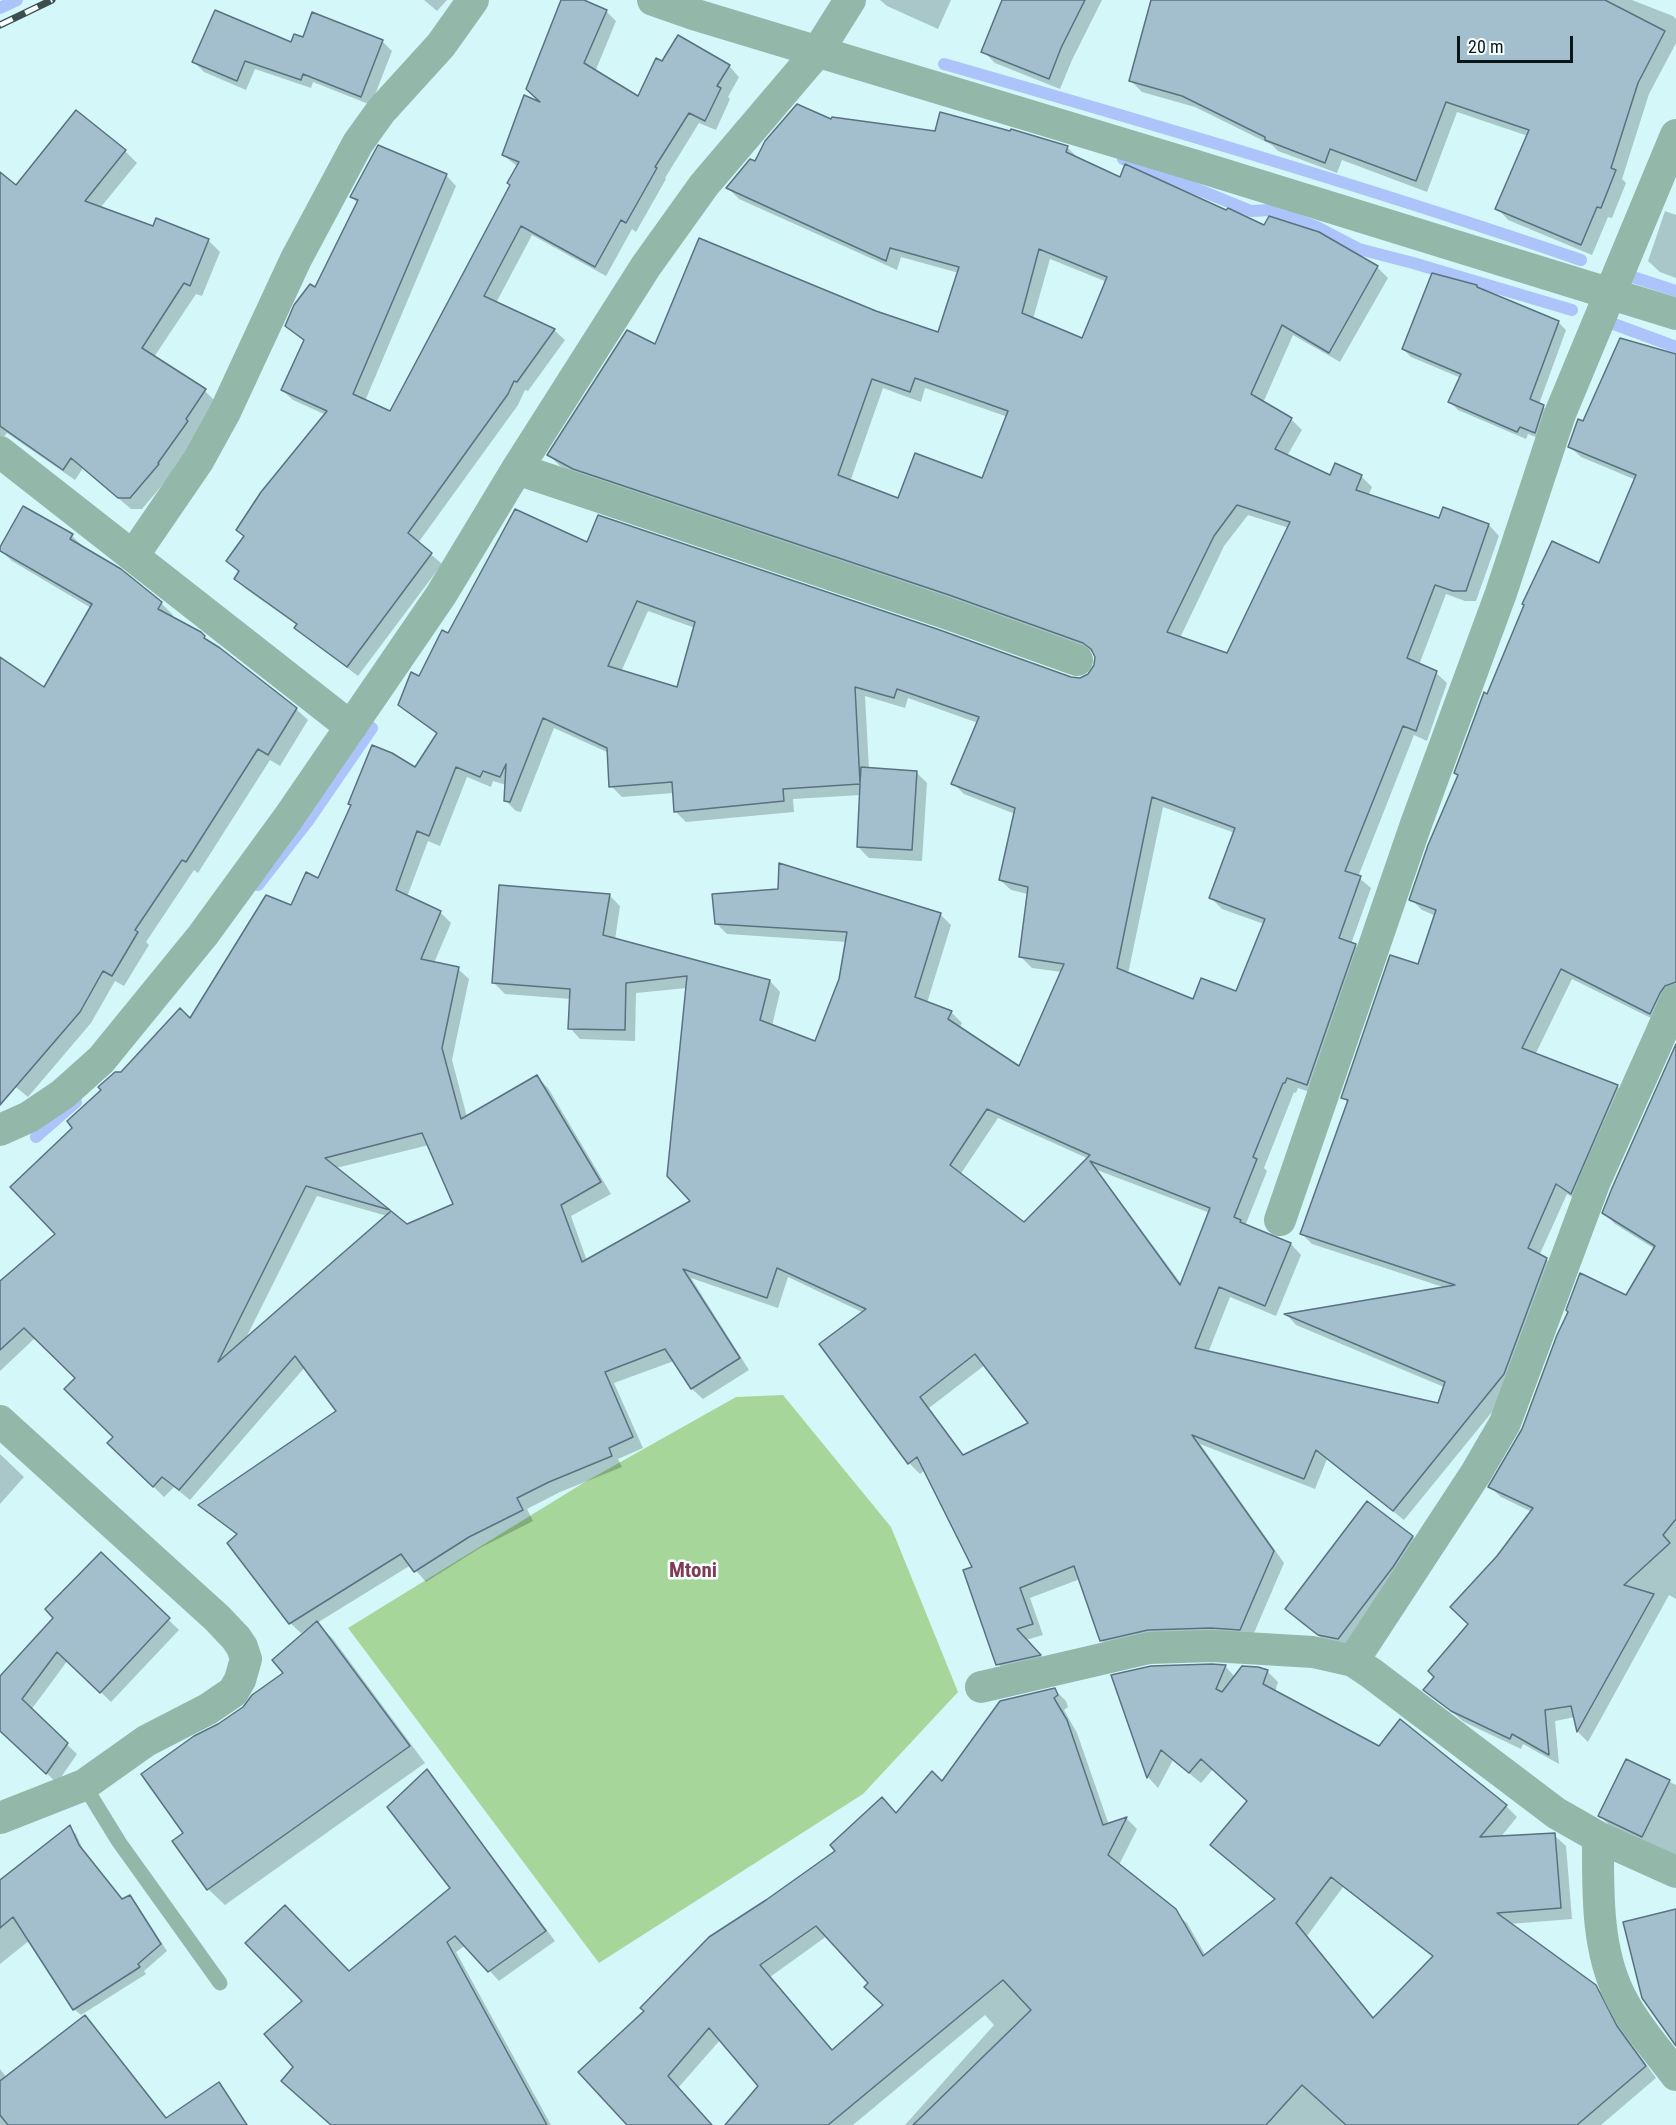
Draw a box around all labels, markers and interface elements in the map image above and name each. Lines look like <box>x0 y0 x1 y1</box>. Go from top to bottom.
scale bar <box>1460 24 1576 62</box>
text: 20 m <box>1468 36 1503 57</box>
district label: Mtoni <box>669 1559 717 1585</box>

